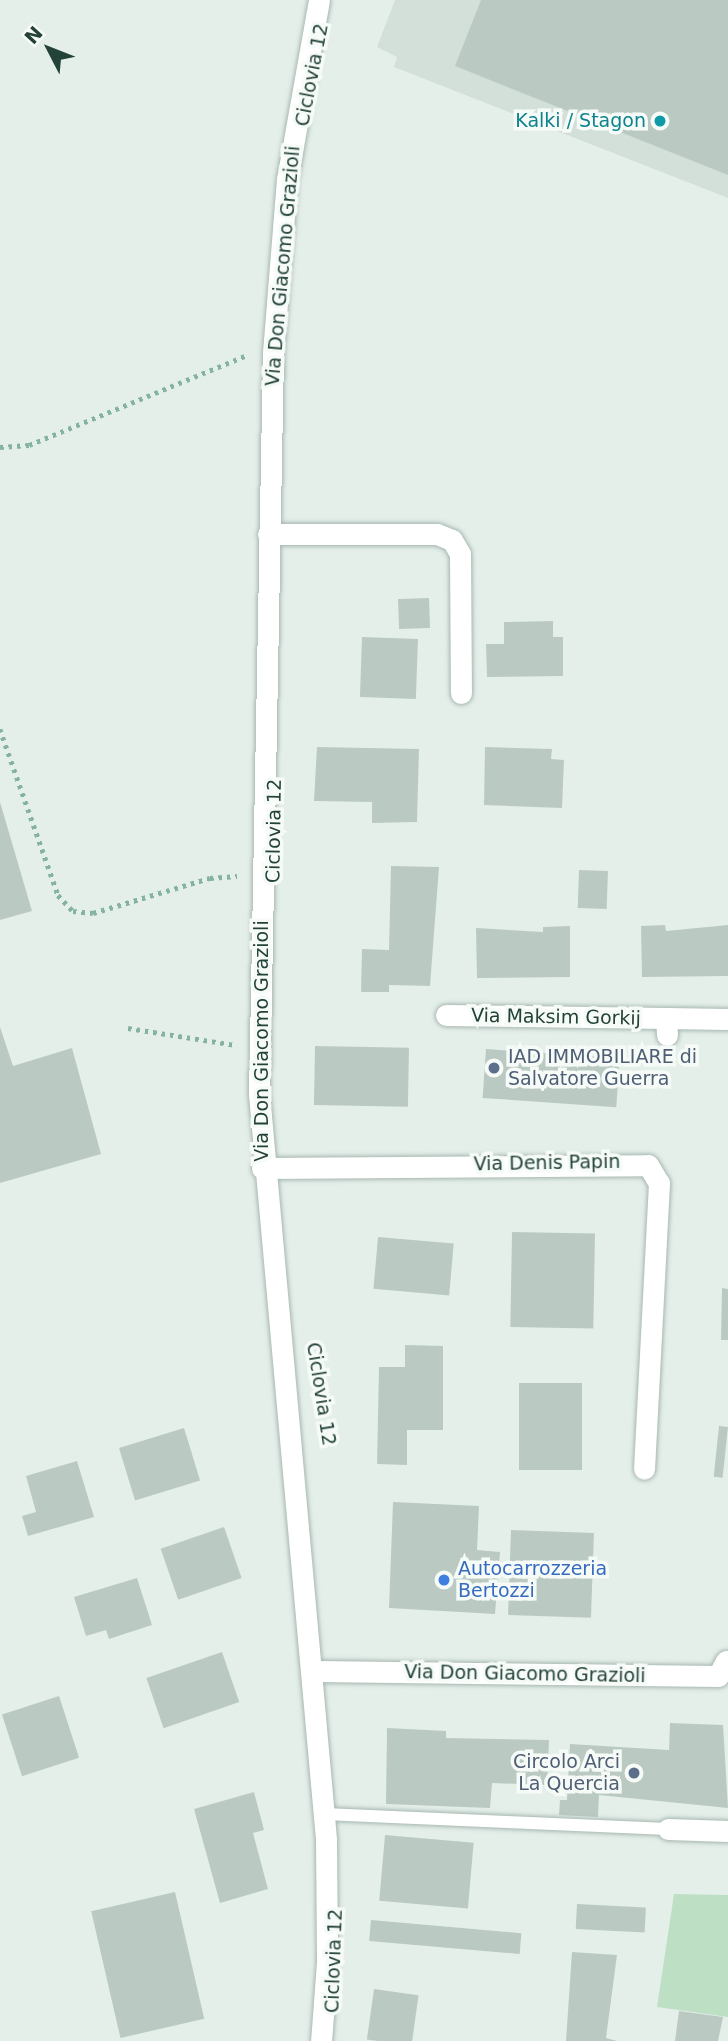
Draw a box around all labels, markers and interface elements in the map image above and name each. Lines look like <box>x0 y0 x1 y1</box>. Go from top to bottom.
north arrow <box>14 14 84 84</box>
text: N <box>20 22 47 48</box>
street label: Ciclovia 12 <box>291 22 333 128</box>
place label: Kalki / Stagon <box>515 110 646 132</box>
marker: Kalki / Stagon <box>652 113 668 129</box>
street label: Via Don Giacomo Grazioli <box>261 145 305 387</box>
street label: Ciclovia 12 <box>262 779 286 883</box>
street label: Via Don Giacomo Grazioli <box>251 920 273 1162</box>
street label: Via Maksim Gorkij <box>471 1004 641 1030</box>
place label: IAD IMMOBILIARE di Salvatore Guerra <box>508 1046 697 1090</box>
marker: IAD IMMOBILIARE di Salvatore Guerra <box>486 1060 502 1076</box>
street label: Via Denis Papin <box>473 1150 621 1176</box>
street label: Ciclovia 12 <box>302 1341 340 1447</box>
place label: Autocarrozzeria Bertozzi <box>458 1558 607 1602</box>
marker: Autocarrozzeria Bertozzi <box>436 1572 452 1588</box>
street label: Via Don Giacomo Grazioli <box>404 1660 646 1688</box>
place label: Circolo Arci La Quercia <box>513 1751 620 1795</box>
marker: Circolo Arci La Quercia <box>626 1765 642 1781</box>
street label: Ciclovia 12 <box>321 1908 347 2014</box>

